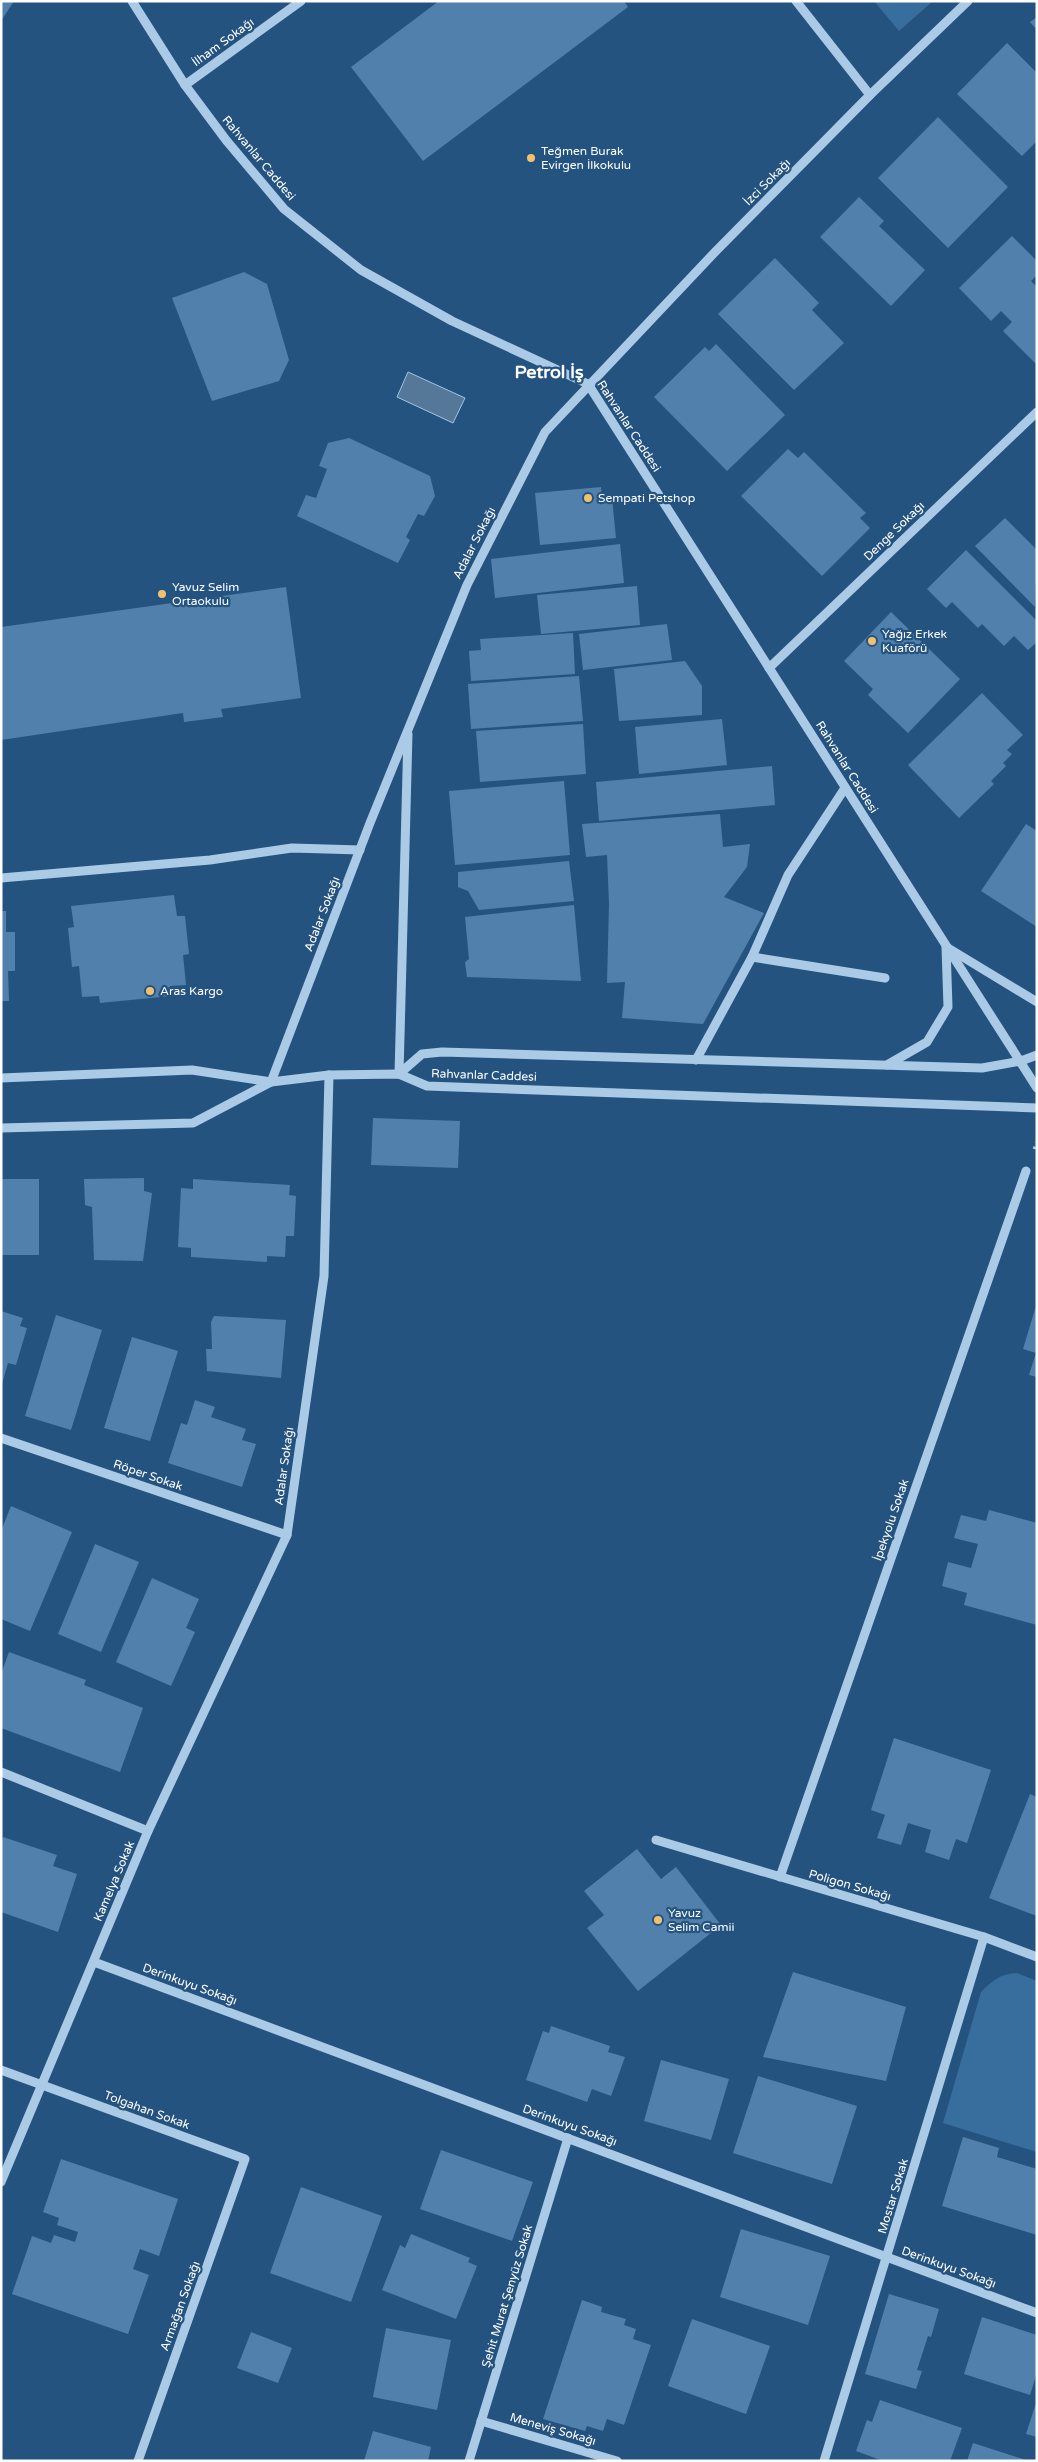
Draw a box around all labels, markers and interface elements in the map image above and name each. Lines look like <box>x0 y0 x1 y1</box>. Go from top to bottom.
street label: İlham Sokağı <box>189 15 257 69</box>
street label: Rahvanlar Caddesi <box>220 113 298 203</box>
place label: Teğmen Burak Evirgen İlkokulu <box>541 144 631 172</box>
marker: Teğmen Burak Evirgen İlkokulu <box>525 152 537 164</box>
street label: İzci Sokağı <box>741 156 793 208</box>
district label: Petrol İş <box>514 361 584 383</box>
street label: Rahvanlar Caddesi <box>594 378 664 474</box>
place label: Sempati Petshop <box>598 491 695 505</box>
marker: Sempati Petshop <box>582 492 594 504</box>
street label: Denge Sokağı <box>861 499 927 563</box>
street label: Adalar Sokağı <box>450 505 498 581</box>
place label: Yavuz Selim Ortaokulu <box>172 580 239 608</box>
marker: Yavuz Selim Ortaokulu <box>156 588 168 600</box>
place label: Yağız Erkek Kuaförü <box>882 627 947 655</box>
marker: Yağız Erkek Kuaförü <box>866 635 878 647</box>
street label: Rahvanlar Caddesi <box>813 718 881 816</box>
street label: Adalar Sokağı <box>301 875 343 953</box>
place label: Aras Kargo <box>160 984 223 998</box>
marker: Aras Kargo <box>144 985 156 997</box>
street label: Rahvanlar Caddesi <box>431 1066 537 1084</box>
street label: Adalar Sokağı <box>272 1426 296 1506</box>
street label: Röper Sokak <box>112 1457 185 1494</box>
street label: İpekyolu Sokak <box>870 1477 912 1563</box>
street label: Kamelya Sokak <box>91 1838 137 1923</box>
street label: Poligon Sokağı <box>807 1867 893 1903</box>
place label: Yavuz Selim Camii <box>668 1906 734 1934</box>
marker: Yavuz Selim Camii <box>652 1914 664 1926</box>
street label: Derinkuyu Sokağı <box>141 1960 239 2008</box>
street label: Tolgahan Sokak <box>102 2088 192 2132</box>
street label: Derinkuyu Sokağı <box>521 2101 619 2149</box>
street label: Mostar Sokak <box>875 2156 911 2235</box>
street label: Şehit Murat Şenyüz Sokak <box>479 2223 536 2369</box>
street label: Derinkuyu Sokağı <box>900 2243 998 2291</box>
street label: Armağan Sokağı <box>157 2259 203 2353</box>
street label: Meneviş Sokağı <box>508 2410 598 2448</box>

